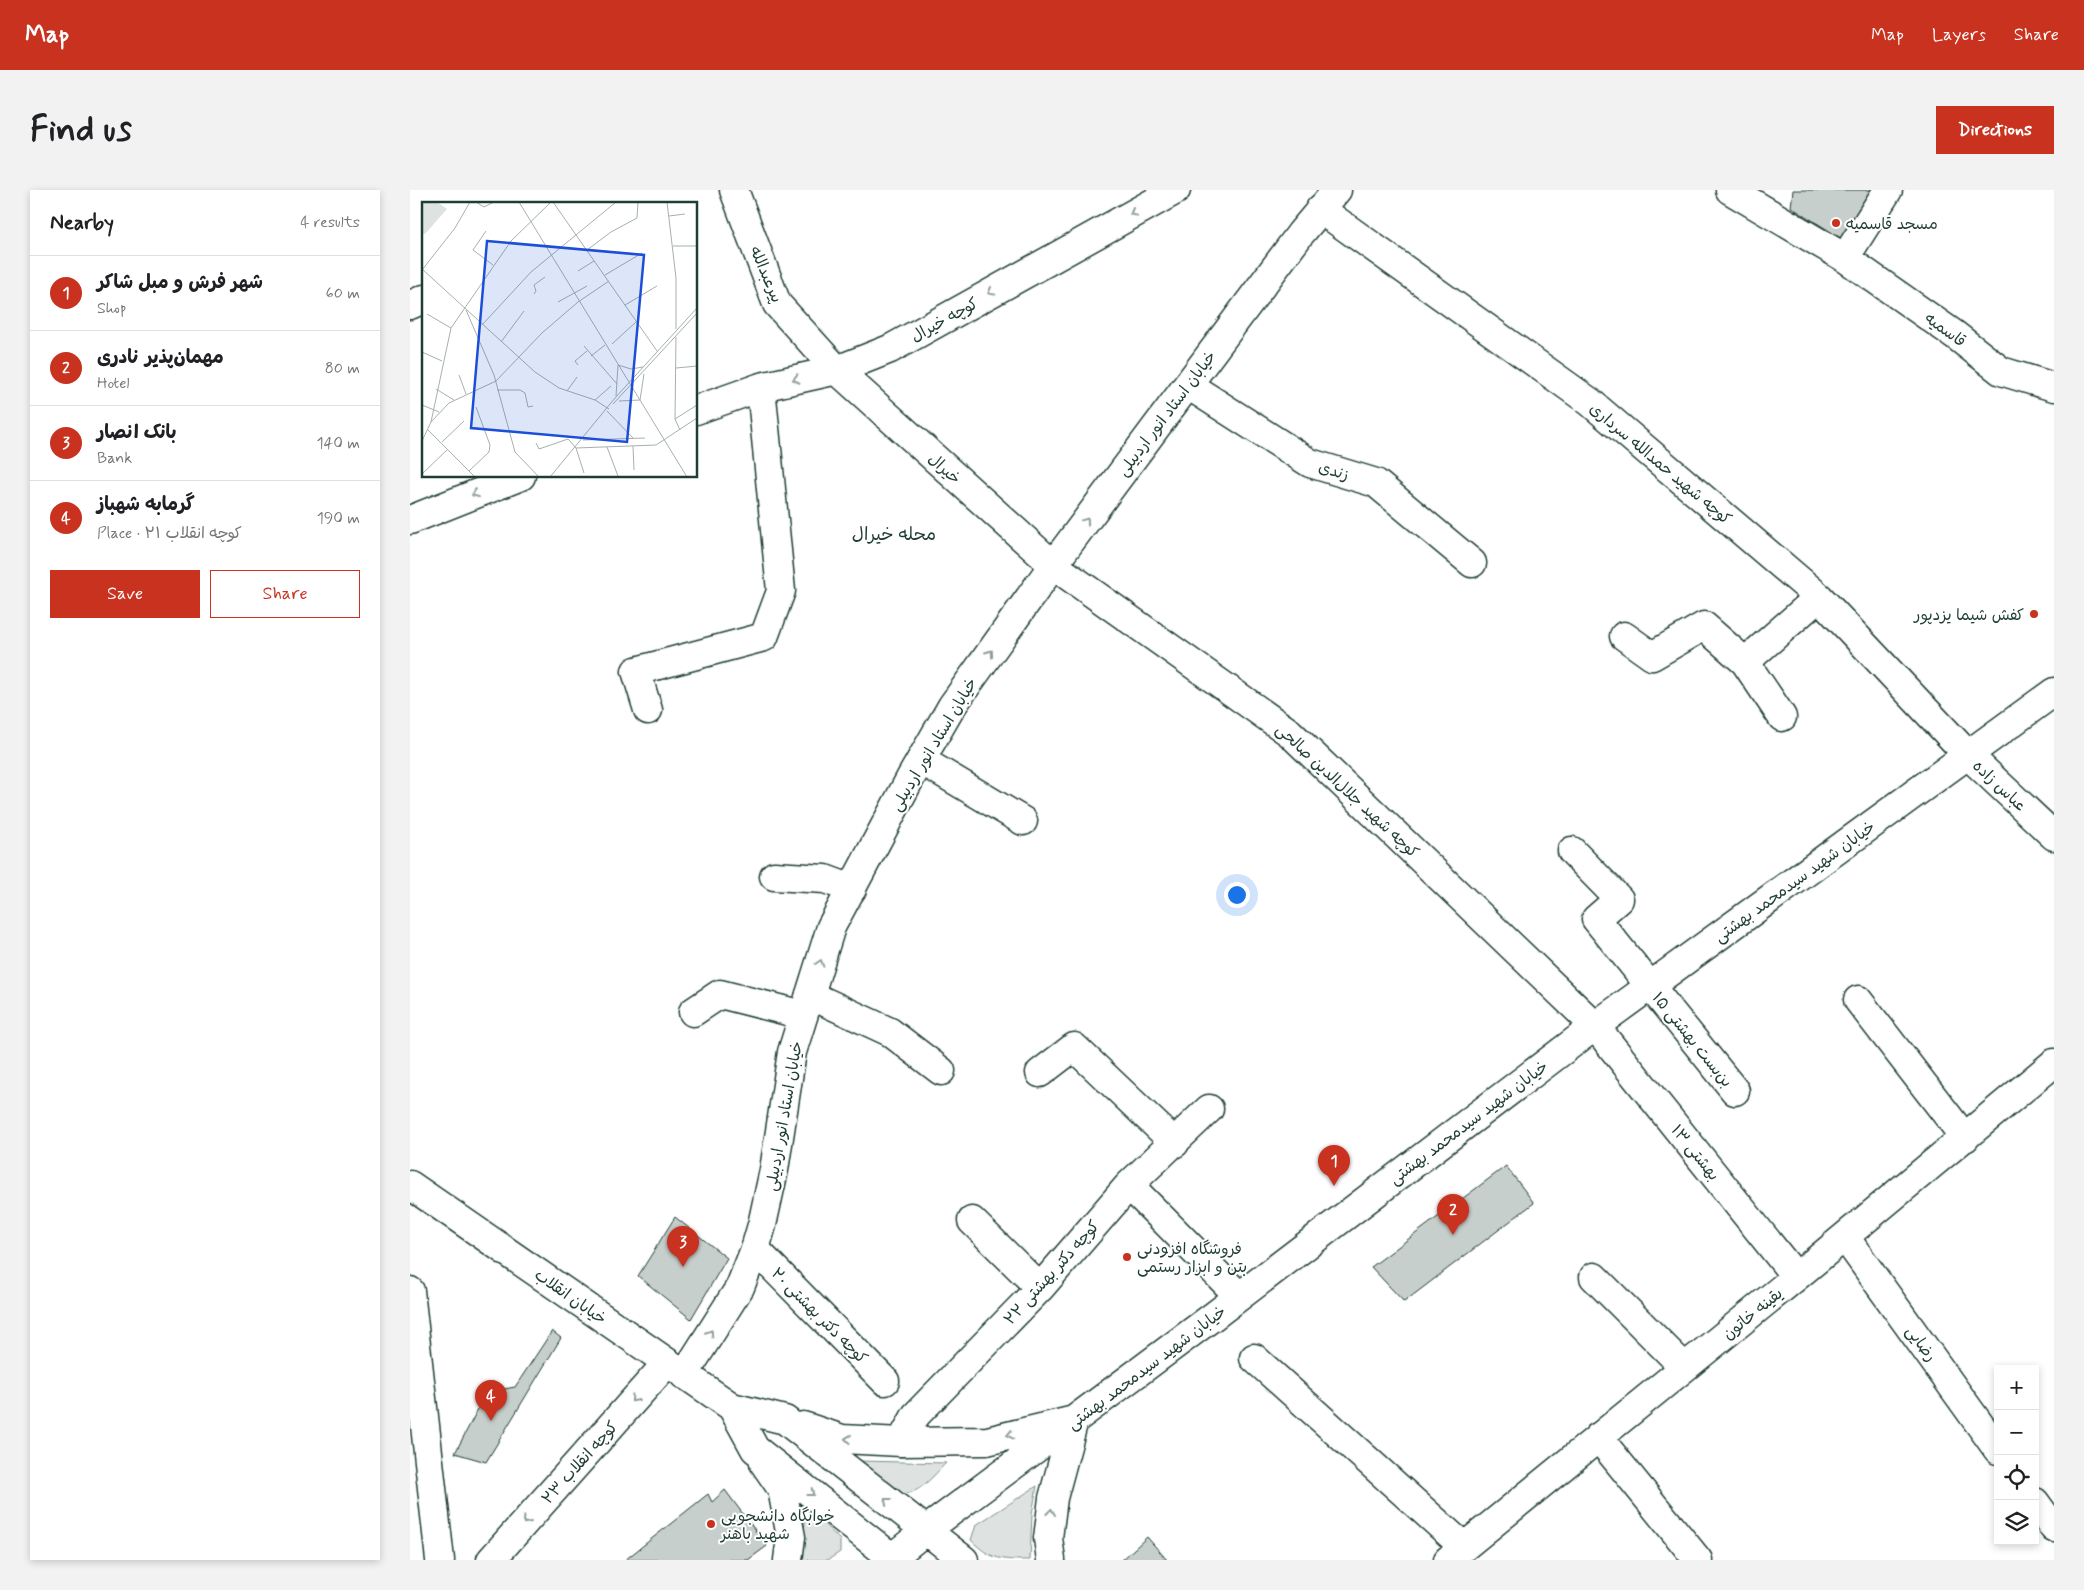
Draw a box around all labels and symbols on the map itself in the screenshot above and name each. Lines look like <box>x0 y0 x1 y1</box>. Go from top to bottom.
inset map <box>422 202 698 478</box>
one-way arrow <box>1130 206 1139 216</box>
place label: مسجد قاسمیه <box>1846 214 1938 235</box>
marker: مسجد قاسمیه <box>1830 217 1842 229</box>
street label: پیرعبدالله <box>744 243 787 306</box>
one-way arrow <box>988 286 997 296</box>
street label: کوچه خیرال <box>907 293 982 347</box>
street label: قاسمیه <box>1920 308 1970 352</box>
street label: خیابان استاد انور اردبیلی <box>1113 347 1221 481</box>
one-way arrow <box>792 373 801 384</box>
street label: کوچه شهید حمدالله سرداری <box>1585 398 1736 530</box>
street label: خیرال <box>923 449 965 489</box>
street label: زندی <box>1316 457 1351 486</box>
one-way arrow <box>472 489 480 499</box>
one-way arrow <box>1080 518 1088 527</box>
district label: محله خیرال <box>852 523 936 547</box>
place label: کفش شیما یزدپور <box>1912 605 2024 626</box>
marker: کفش شیما یزدپور <box>2028 608 2040 620</box>
one-way arrow <box>984 649 993 659</box>
street label: خیابان استاد انور اردبیلی <box>886 674 982 815</box>
street label: کوچه شهید جلال‌الدین صالحی <box>1271 719 1423 863</box>
street label: عباس زاده <box>1968 756 2030 816</box>
street label: خیابان شهید سیدمحمد بهشتی <box>1710 817 1880 948</box>
your location <box>1224 882 1250 908</box>
one-way arrow <box>814 959 824 968</box>
street label: بن‌بست بهشتی ۱۵ <box>1647 988 1737 1092</box>
street label: خیابان استاد انور اردبیلی <box>761 1040 808 1193</box>
street label: خیابان شهید سیدمحمد بهشتی <box>1385 1056 1553 1190</box>
street label: بهشتی ۱۳ <box>1666 1121 1724 1185</box>
pin: 1 <box>1318 1145 1350 1186</box>
pin: 2 <box>1437 1194 1469 1235</box>
street label: کوچه دکتر بهشتی ۲۲ <box>1000 1216 1105 1330</box>
pin: 3 <box>667 1226 699 1267</box>
place label: فروشگاه افزودنی بتن و ابزار رستمی <box>1137 1239 1247 1278</box>
marker: فروشگاه افزودنی بتن و ابزار رستمی <box>1121 1251 1133 1263</box>
street label: کوچه دکتر بهشتی ۲۰ <box>766 1263 872 1369</box>
street label: خیابان انقلاب <box>530 1265 610 1330</box>
street label: یقینه خاتون <box>1718 1283 1787 1345</box>
street label: خیابان شهید سیدمحمد بهشتی <box>1063 1301 1231 1435</box>
street label: رضایی <box>1901 1322 1941 1366</box>
one-way arrow <box>704 1330 713 1339</box>
pin: 4 <box>475 1380 507 1421</box>
one-way arrow <box>631 1394 640 1403</box>
street label: کوچه انقلاب ۲۳ <box>537 1417 623 1509</box>
one-way arrow <box>1005 1429 1014 1440</box>
one-way arrow <box>844 1434 852 1445</box>
one-way arrow <box>805 1488 814 1496</box>
one-way arrow <box>884 1498 893 1506</box>
place label: خوابگاه دانشجویی شهید باهنر <box>719 1506 835 1545</box>
one-way arrow <box>1046 1507 1056 1516</box>
one-way arrow <box>523 1515 532 1524</box>
marker: خوابگاه دانشجویی شهید باهنر <box>705 1518 717 1530</box>

